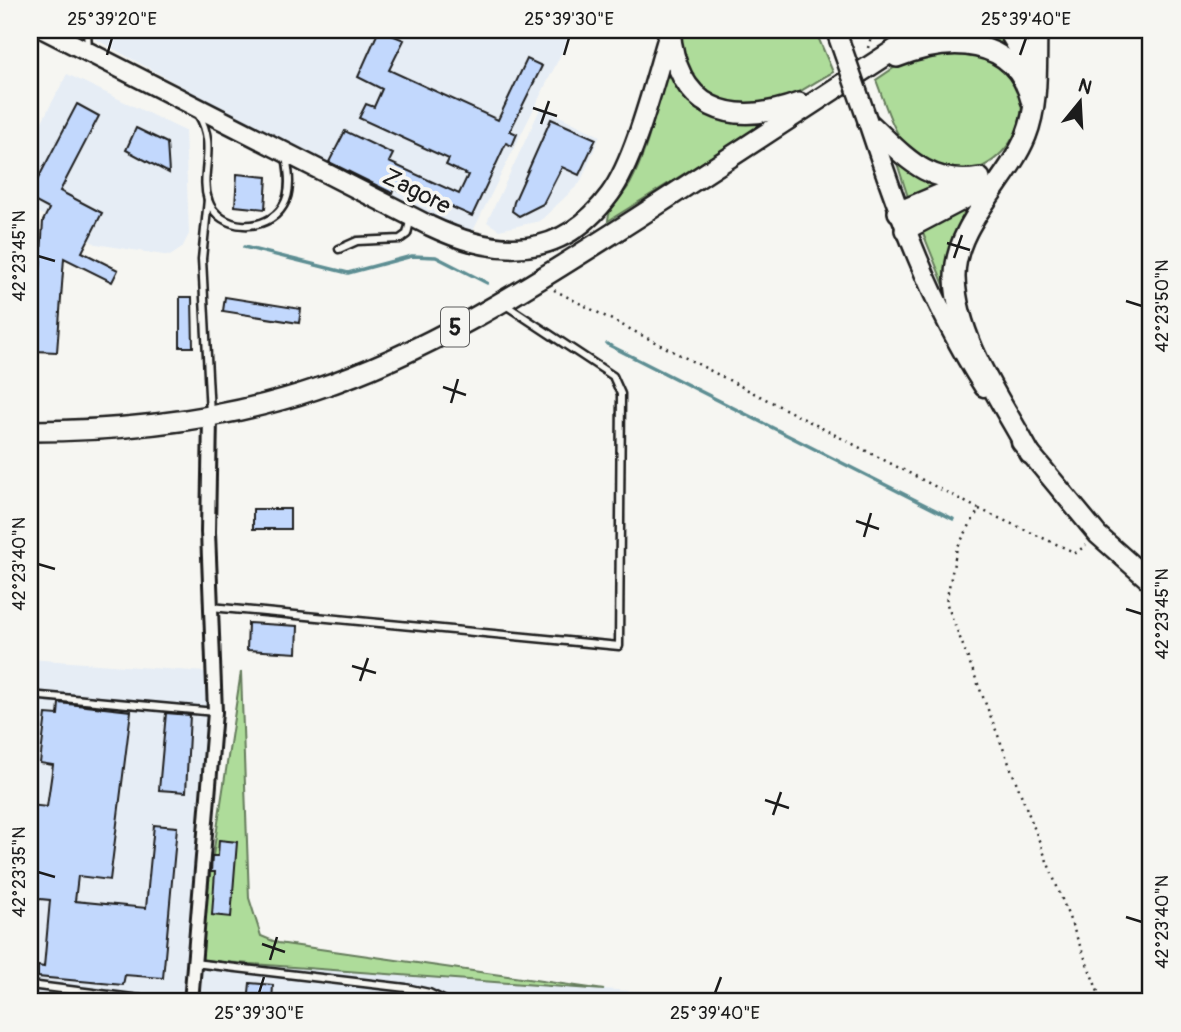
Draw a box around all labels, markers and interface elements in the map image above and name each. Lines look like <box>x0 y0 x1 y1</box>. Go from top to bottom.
text: 25°39'20"E <box>67 8 157 31</box>
text: 25°39'30"E <box>524 8 614 31</box>
text: 25°39'40"E <box>981 8 1071 31</box>
north arrow <box>1044 66 1114 136</box>
text: N <box>1075 73 1095 100</box>
street label: Zagore <box>378 162 456 221</box>
text: 42°23'45"N <box>8 210 31 302</box>
text: 42°23'50"N <box>1151 259 1174 353</box>
road number: 5 <box>441 308 469 346</box>
text: 42°23'40"N <box>8 517 31 611</box>
text: 42°23'45"N <box>1151 568 1174 660</box>
text: 42°23'35"N <box>8 827 31 917</box>
text: 42°23'40"N <box>1151 875 1174 969</box>
text: 25°39'30"E <box>214 1002 304 1025</box>
text: 25°39'40"E <box>670 1002 760 1025</box>

